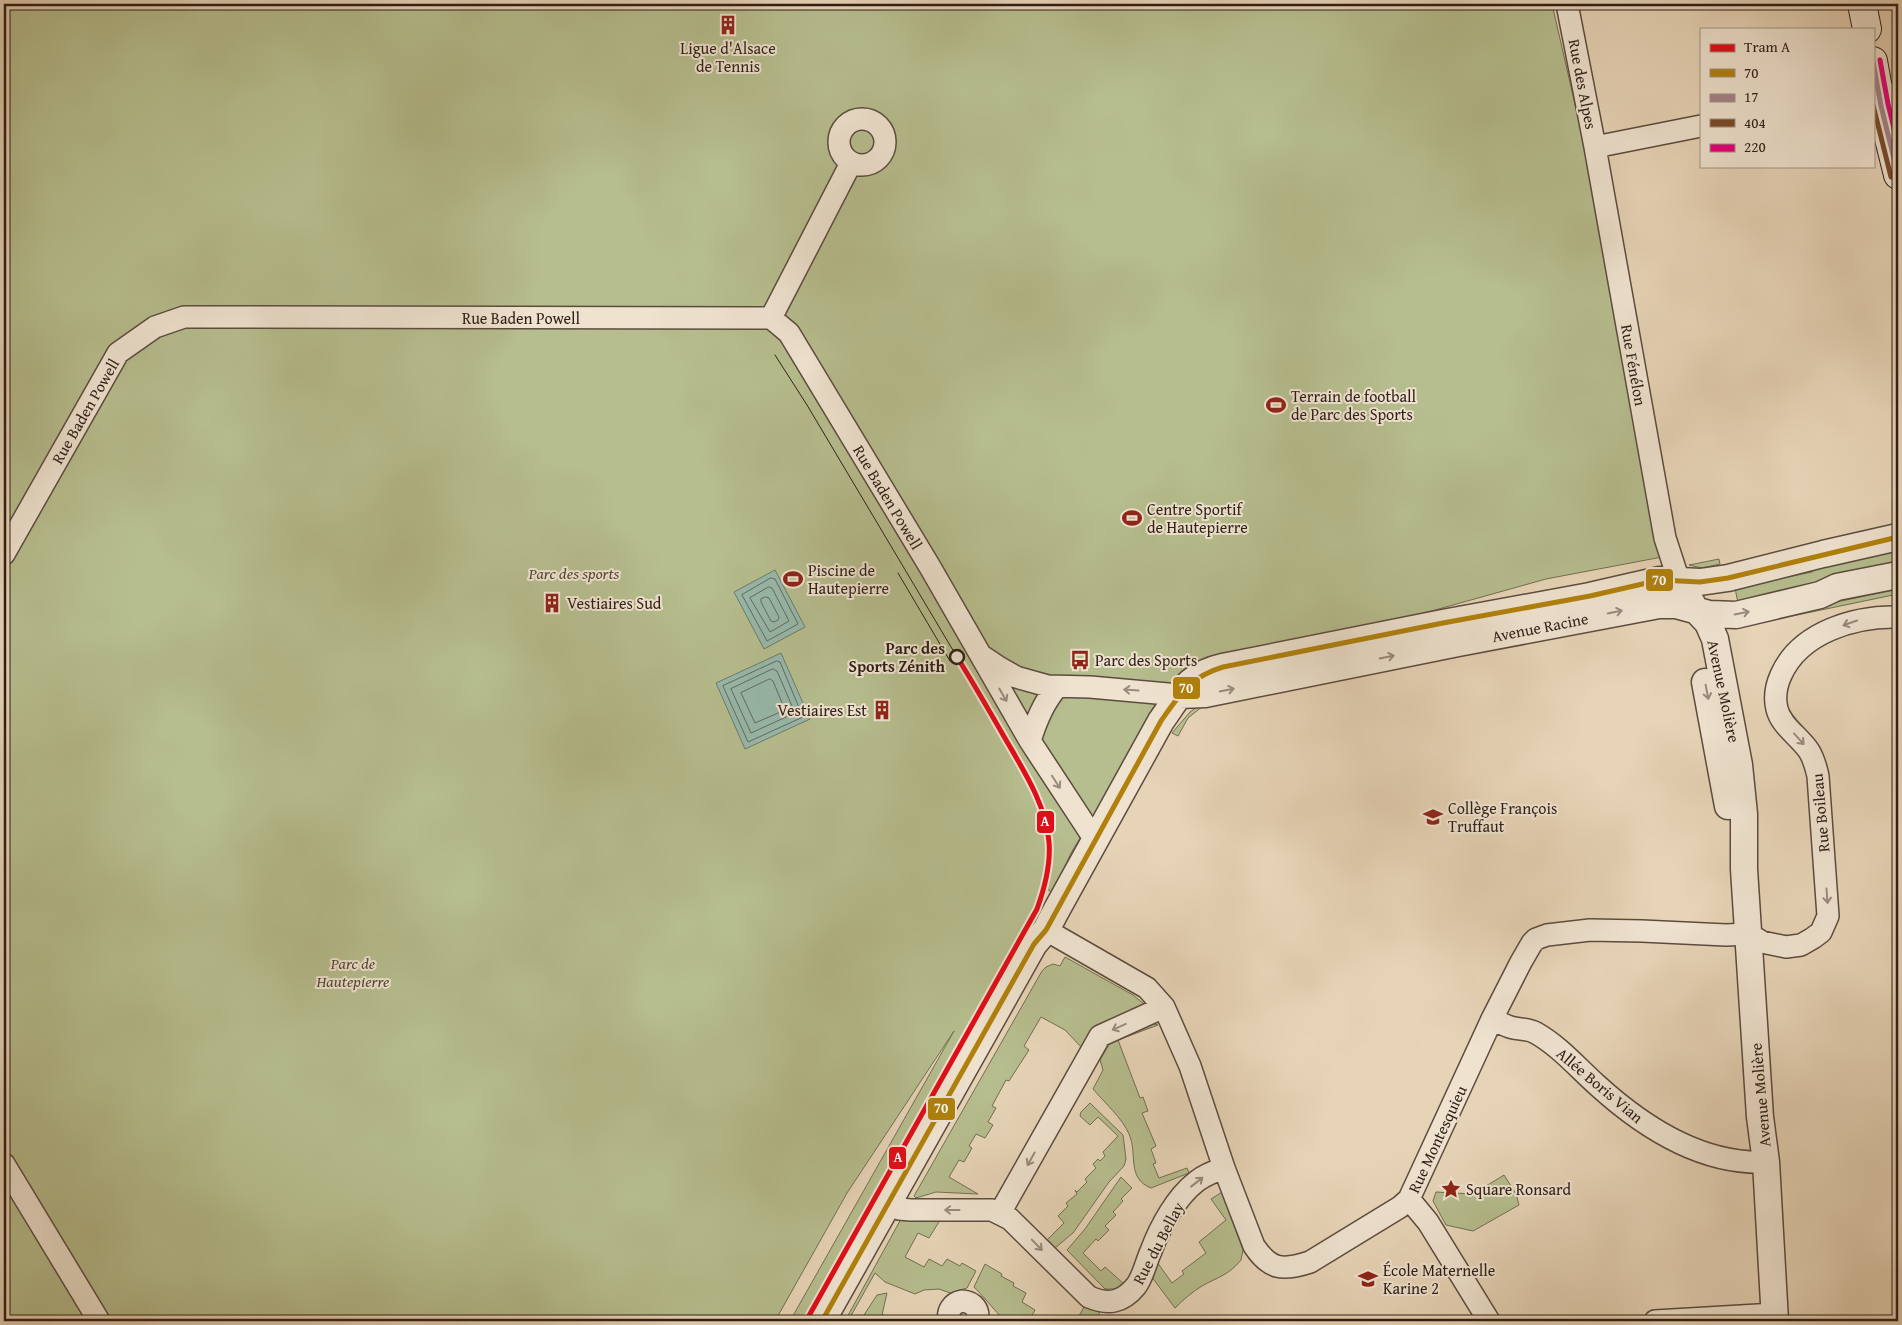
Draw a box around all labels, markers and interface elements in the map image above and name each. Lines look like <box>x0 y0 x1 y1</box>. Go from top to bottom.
building icon: Ligue d'Alsace de Tennis <box>717 14 739 36</box>
legend <box>1700 28 1874 168</box>
place label: Ligue d'Alsace de Tennis <box>680 36 776 78</box>
text: Tram A <box>1744 36 1790 57</box>
street label: Rue des Alpes <box>1562 37 1604 131</box>
text: 70 <box>1744 62 1758 83</box>
text: 17 <box>1744 86 1758 107</box>
text: 404 <box>1744 112 1766 133</box>
text: 220 <box>1744 136 1766 157</box>
street label: Rue Baden Powell <box>462 306 581 330</box>
street label: Rue Fénélon <box>1615 322 1653 408</box>
street label: Rue Baden Powell <box>45 353 125 468</box>
place label: Terrain de football de Parc des Sports <box>1291 384 1416 426</box>
sports icon: Terrain de football de Parc des Sports <box>1265 394 1287 416</box>
street label: Rue Baden Powell <box>847 440 929 554</box>
place label: Centre Sportif de Hautepierre <box>1147 497 1248 539</box>
sports icon: Centre Sportif de Hautepierre <box>1121 507 1143 529</box>
place label: Piscine de Hautepierre <box>808 558 889 600</box>
park label: Parc des sports <box>528 561 620 585</box>
sports icon: Piscine de Hautepierre <box>782 568 804 590</box>
line badge: 70 <box>1645 568 1674 592</box>
text: 70 <box>1652 570 1666 590</box>
place label: Vestiaires Sud <box>567 591 662 615</box>
building icon: Vestiaires Sud <box>541 592 563 614</box>
street label: Avenue Racine <box>1490 606 1590 648</box>
one-way arrow <box>1606 607 1622 617</box>
one-way arrow <box>1734 608 1750 617</box>
one-way arrow <box>1843 619 1859 628</box>
place label: Parc des Sports Zénith <box>849 636 946 678</box>
street label: Avenue Molière <box>1701 637 1747 745</box>
place label: Parc des Sports <box>1095 648 1197 672</box>
marker: Parc des Sports Zénith <box>949 649 965 665</box>
bus stop icon: Parc des Sports <box>1069 649 1091 671</box>
one-way arrow <box>1378 652 1394 662</box>
line badge: 70 <box>1172 676 1201 700</box>
text: 70 <box>1179 678 1193 698</box>
one-way arrow <box>1219 684 1235 694</box>
one-way arrow <box>1702 684 1712 700</box>
one-way arrow <box>1123 685 1139 694</box>
one-way arrow <box>998 687 1008 701</box>
place label: Vestiaires Est <box>778 698 867 722</box>
building icon: Vestiaires Est <box>871 699 893 721</box>
one-way arrow <box>1793 733 1805 746</box>
street label: Rue Boileau <box>1805 772 1835 853</box>
one-way arrow <box>1052 774 1062 788</box>
place label: Collège François Truffaut <box>1448 796 1557 838</box>
school or university icon: Collège François Truffaut <box>1422 806 1444 828</box>
line badge: A <box>1036 810 1055 834</box>
text: A <box>1041 811 1050 831</box>
one-way arrow <box>1822 888 1831 904</box>
park label: Parc de Hautepierre <box>315 951 390 993</box>
one-way arrow <box>1112 1022 1127 1032</box>
street label: Allée Boris Vian <box>1551 1041 1649 1129</box>
street label: Avenue Molière <box>1743 1042 1777 1148</box>
street label: Rue Montesquieu <box>1402 1081 1473 1197</box>
line badge: 70 <box>927 1097 956 1121</box>
text: 70 <box>934 1098 948 1118</box>
line badge: A <box>888 1146 907 1170</box>
text: A <box>894 1147 903 1167</box>
one-way arrow <box>1025 1151 1035 1165</box>
one-way arrow <box>1190 1177 1204 1187</box>
place label: Square Ronsard <box>1466 1177 1572 1201</box>
place icon: Square Ronsard <box>1440 1178 1462 1200</box>
street label: Rue du Bellay <box>1126 1197 1190 1289</box>
one-way arrow <box>944 1205 960 1215</box>
one-way arrow <box>1030 1238 1042 1250</box>
place label: École Maternelle Karine 2 <box>1383 1258 1495 1300</box>
school or university icon: École Maternelle Karine 2 <box>1357 1268 1379 1290</box>

